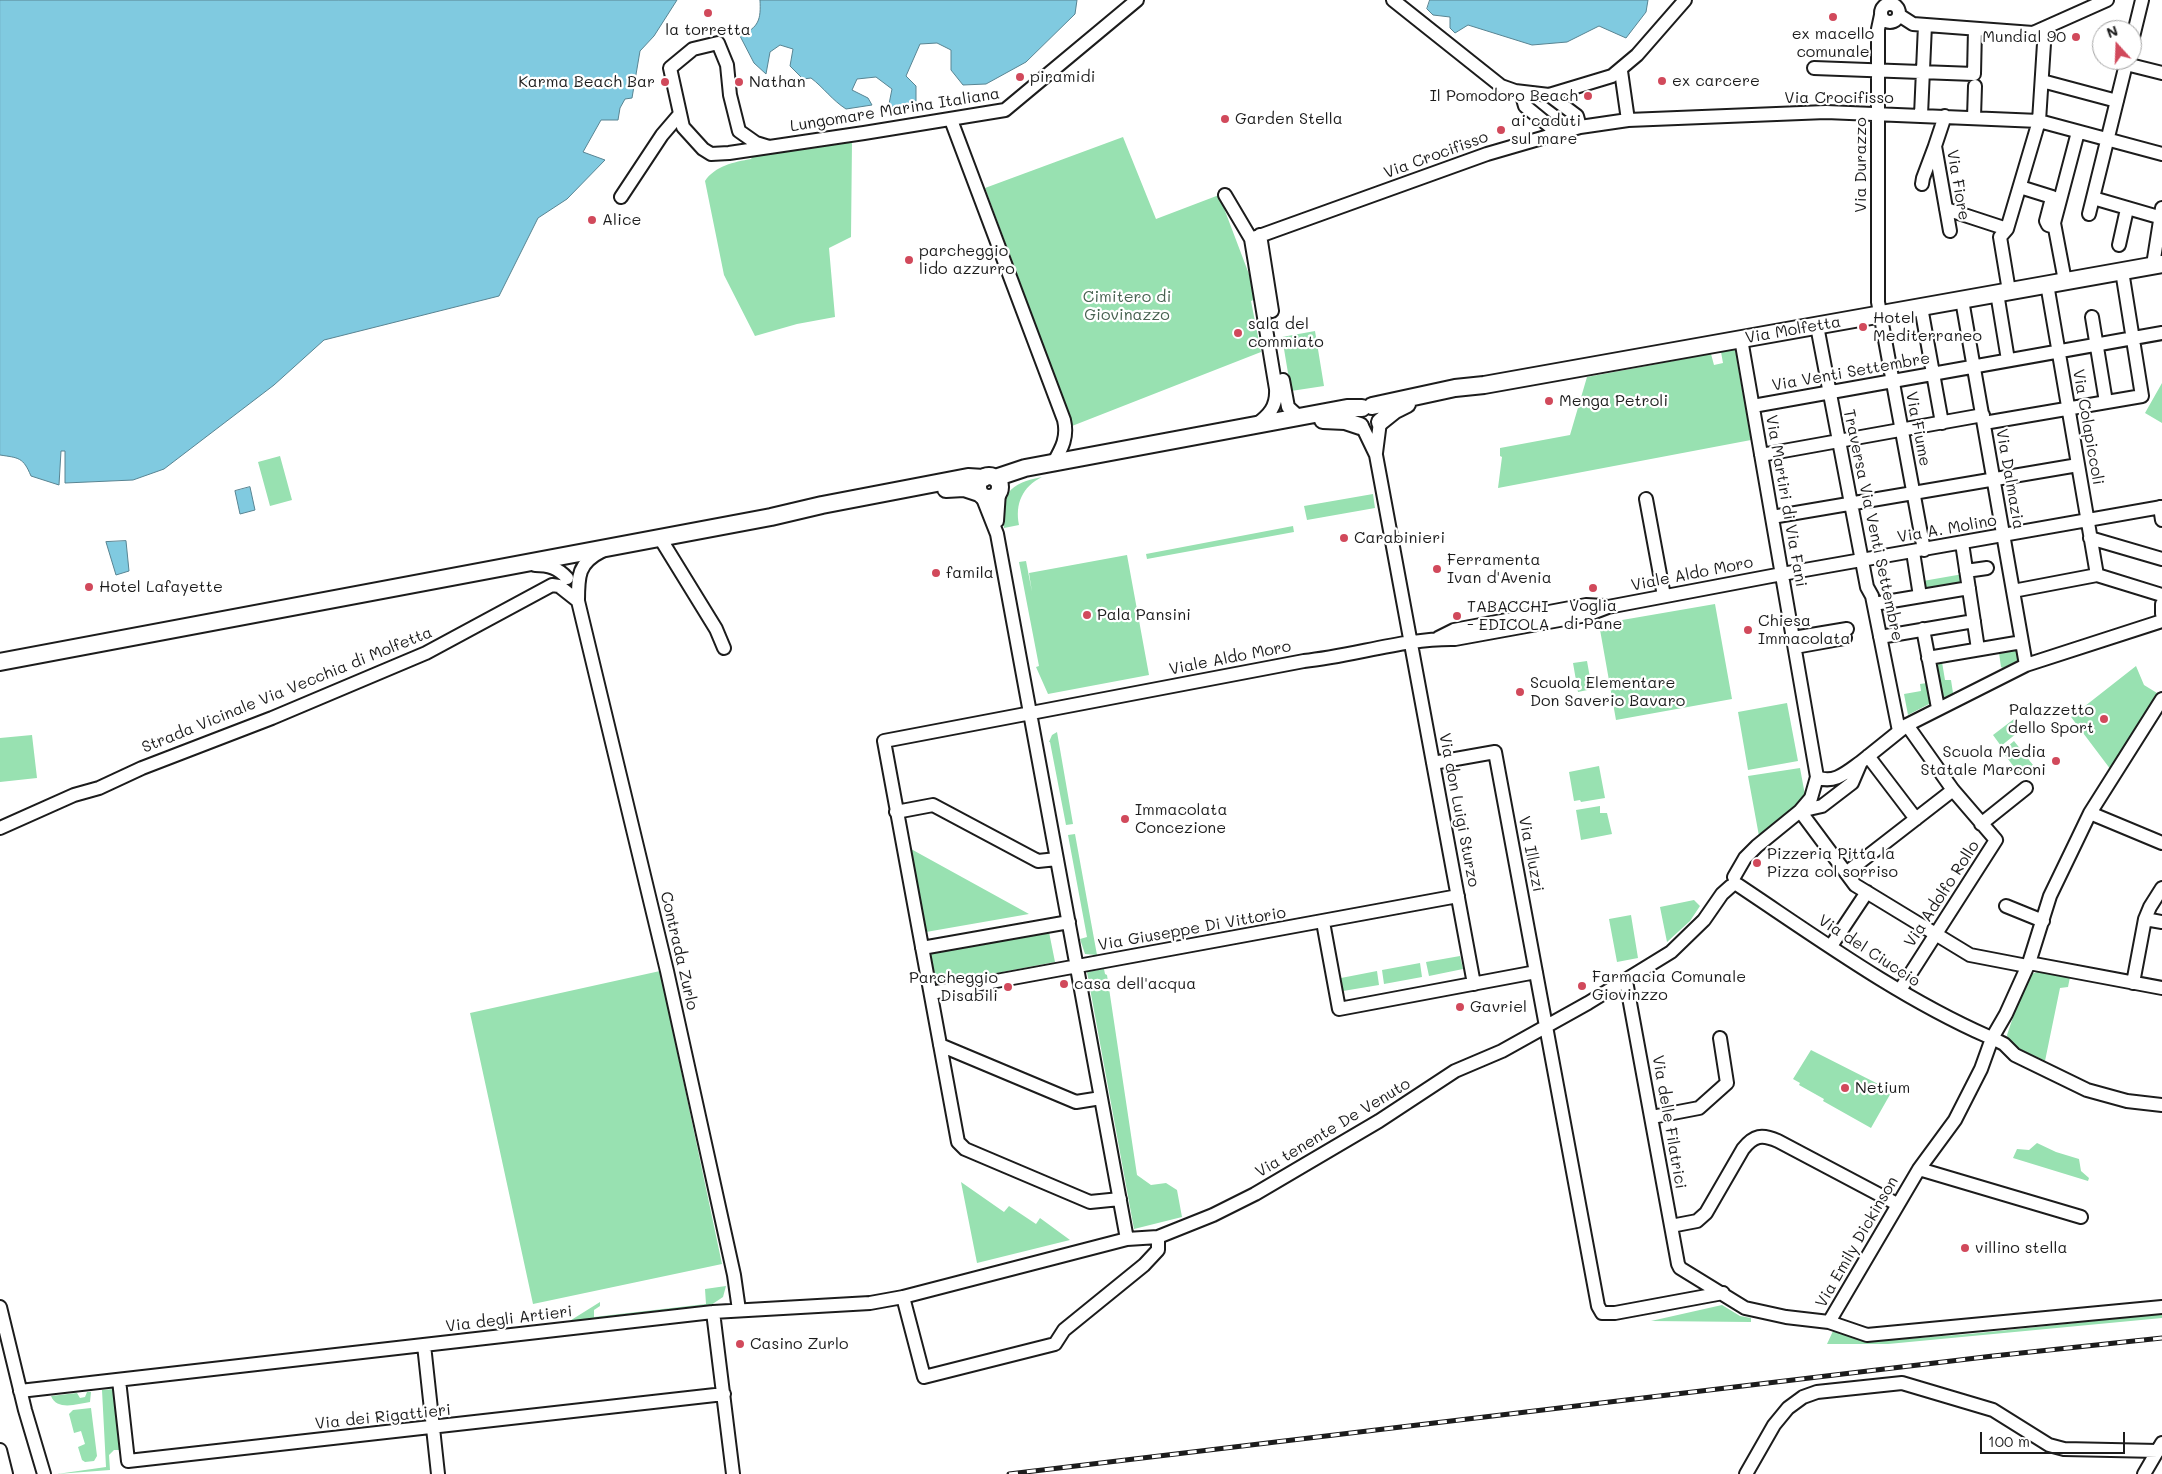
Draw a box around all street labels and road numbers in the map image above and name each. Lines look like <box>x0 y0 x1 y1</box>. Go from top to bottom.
street label: Lungomare Marina Italiana <box>789 84 1001 136</box>
street label: Via Crocifisso <box>1784 88 1894 108</box>
street label: Via Durazzo <box>1851 117 1871 213</box>
street label: Via Crocifisso <box>1381 127 1491 183</box>
street label: Via Fiore <box>1942 148 1974 222</box>
street label: Via Molfetta <box>1744 312 1842 348</box>
street label: Via Venti Settembre <box>1770 349 1932 395</box>
street label: Via Colapiccoli <box>2068 368 2108 486</box>
street label: Via Fiume <box>1901 390 1935 468</box>
street label: Traversa Via Venti Settembre <box>1839 407 1907 643</box>
street label: Via Martiri di Via Fani <box>1761 414 1811 588</box>
street label: Via Dalmazia <box>1992 427 2028 531</box>
street label: Via A. Molino <box>1896 511 1998 547</box>
street label: Viale Aldo Moro <box>1629 553 1755 595</box>
street label: Strada Vicinale Via Vecchia di Molfetta <box>139 623 435 757</box>
street label: Viale Aldo Moro <box>1167 637 1293 679</box>
street label: Via don Luigi Sturzo <box>1435 731 1483 889</box>
street label: Via Illuzzi <box>1514 814 1548 894</box>
street label: Via Adolfo Rollo <box>1900 837 1984 951</box>
street label: Contrada Zurlo <box>656 890 702 1012</box>
street label: Via Giuseppe Di Vittorio <box>1097 903 1287 955</box>
street label: Via del Ciuccio <box>1814 911 1924 991</box>
street label: Via delle Filatrici <box>1648 1054 1690 1190</box>
street label: Via tenente De Venuto <box>1252 1074 1414 1182</box>
street label: Via Emily Dickinson <box>1812 1173 1902 1311</box>
street label: Via degli Artieri <box>445 1302 573 1336</box>
street label: Via dei Rigattieri <box>314 1400 452 1434</box>

